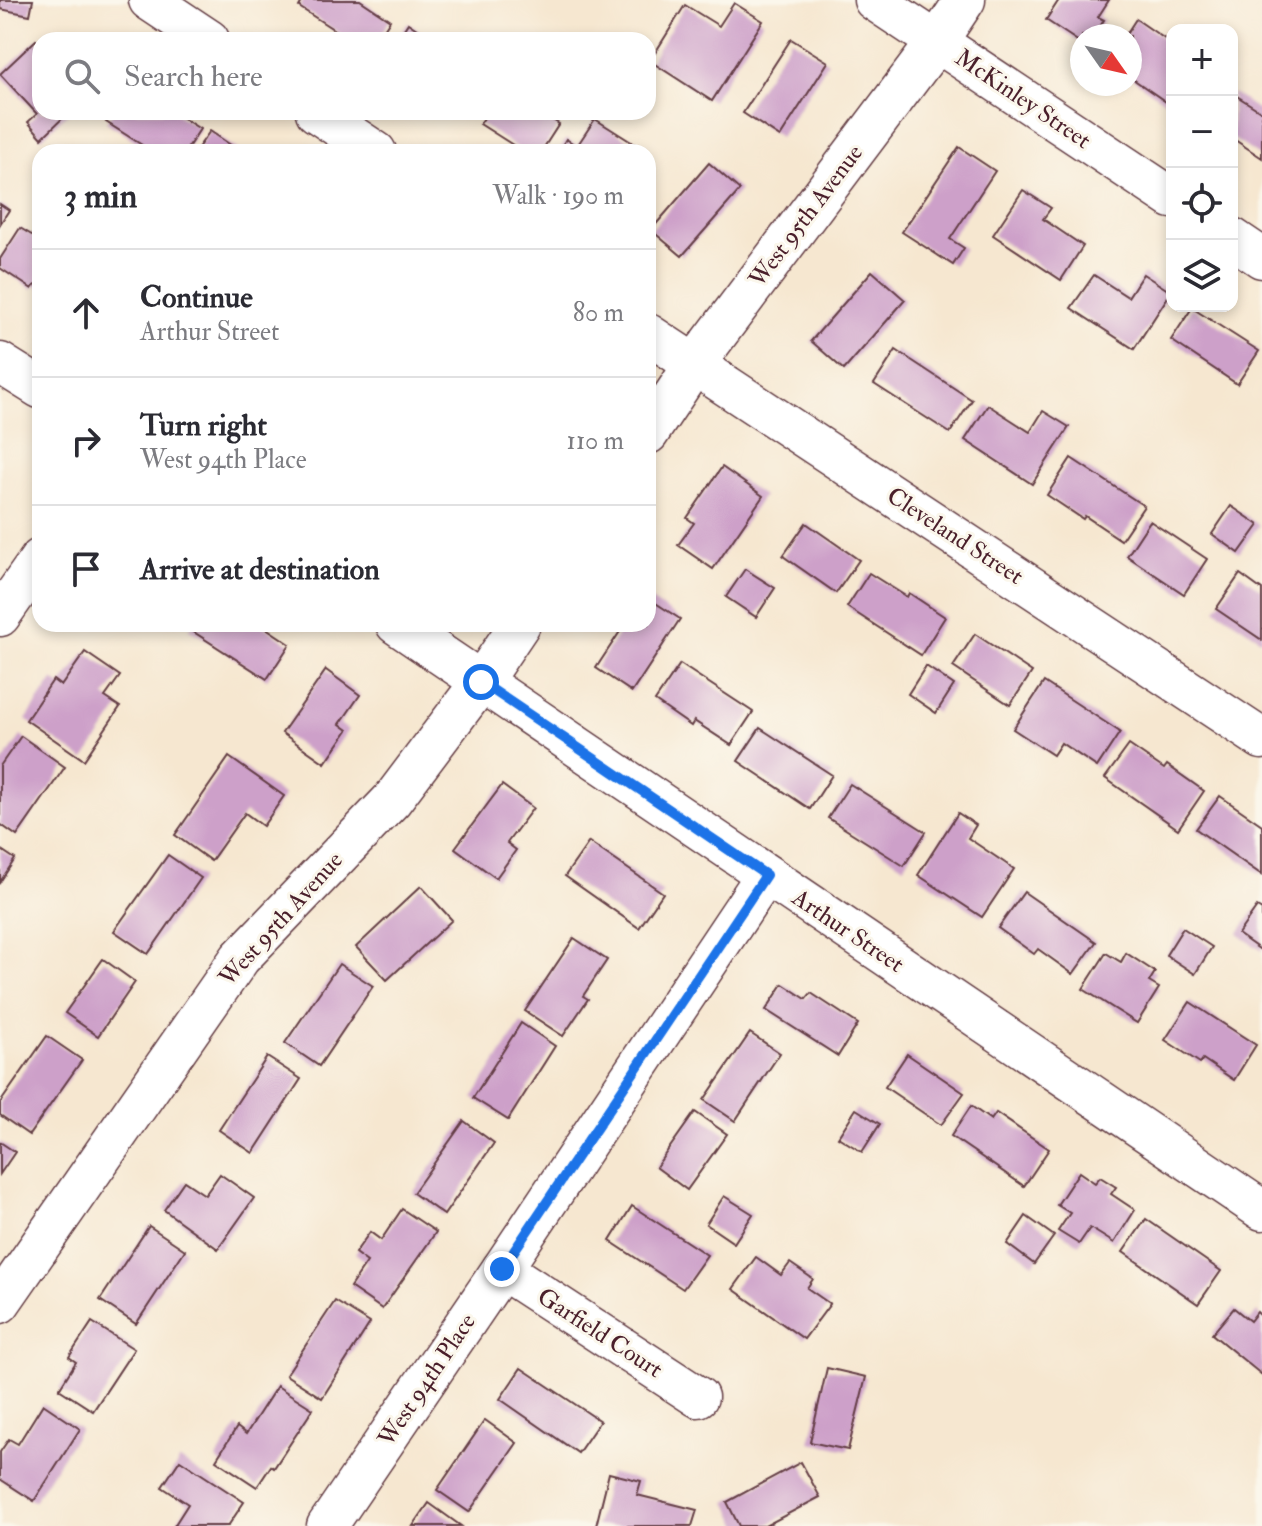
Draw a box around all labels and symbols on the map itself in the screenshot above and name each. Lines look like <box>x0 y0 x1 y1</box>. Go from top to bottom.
north arrow <box>1070 24 1142 96</box>
street label: McKinley Street <box>949 42 1097 156</box>
street label: West 95th Avenue <box>742 138 870 294</box>
street label: Cleveland Street <box>881 480 1029 592</box>
route start <box>463 664 499 700</box>
street label: West 95th Avenue <box>212 845 350 994</box>
street label: Arthur Street <box>785 882 910 980</box>
route end <box>484 1251 520 1287</box>
street label: Garfield Court <box>531 1281 669 1385</box>
street label: West 94th Place <box>371 1308 483 1453</box>

